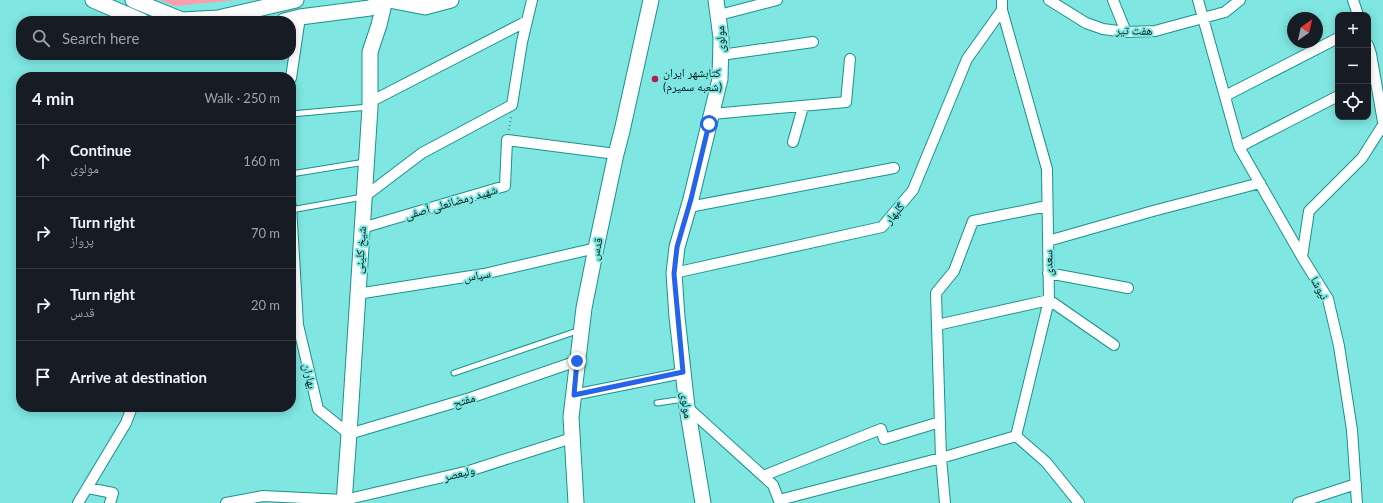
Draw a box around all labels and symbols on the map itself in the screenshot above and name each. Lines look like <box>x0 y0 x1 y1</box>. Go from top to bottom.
north arrow <box>1287 12 1323 48</box>
street label: هفت تیر <box>1114 22 1153 38</box>
street label: مولوی <box>712 25 728 53</box>
place label: کتابشهر ایران (شعبه سمیرم) <box>663 65 722 95</box>
marker: کتابشهر ایران (شعبه سمیرم) <box>650 74 660 84</box>
route start <box>700 115 718 133</box>
street label: شهید رمضانعلی آصفی <box>403 182 499 223</box>
street label: گلبهار <box>880 199 908 228</box>
street label: شیخ کلینی <box>351 226 369 274</box>
street label: قدس <box>586 236 606 262</box>
street label: سعدی <box>1040 250 1056 276</box>
street label: سپاس <box>462 265 492 285</box>
street label: نیوشا <box>1307 274 1332 302</box>
route end <box>568 352 586 370</box>
street label: بهاران <box>299 362 320 390</box>
street label: مفتح <box>451 390 477 410</box>
street label: مولوی <box>678 391 696 419</box>
street label: ولیعصر <box>441 462 476 485</box>

